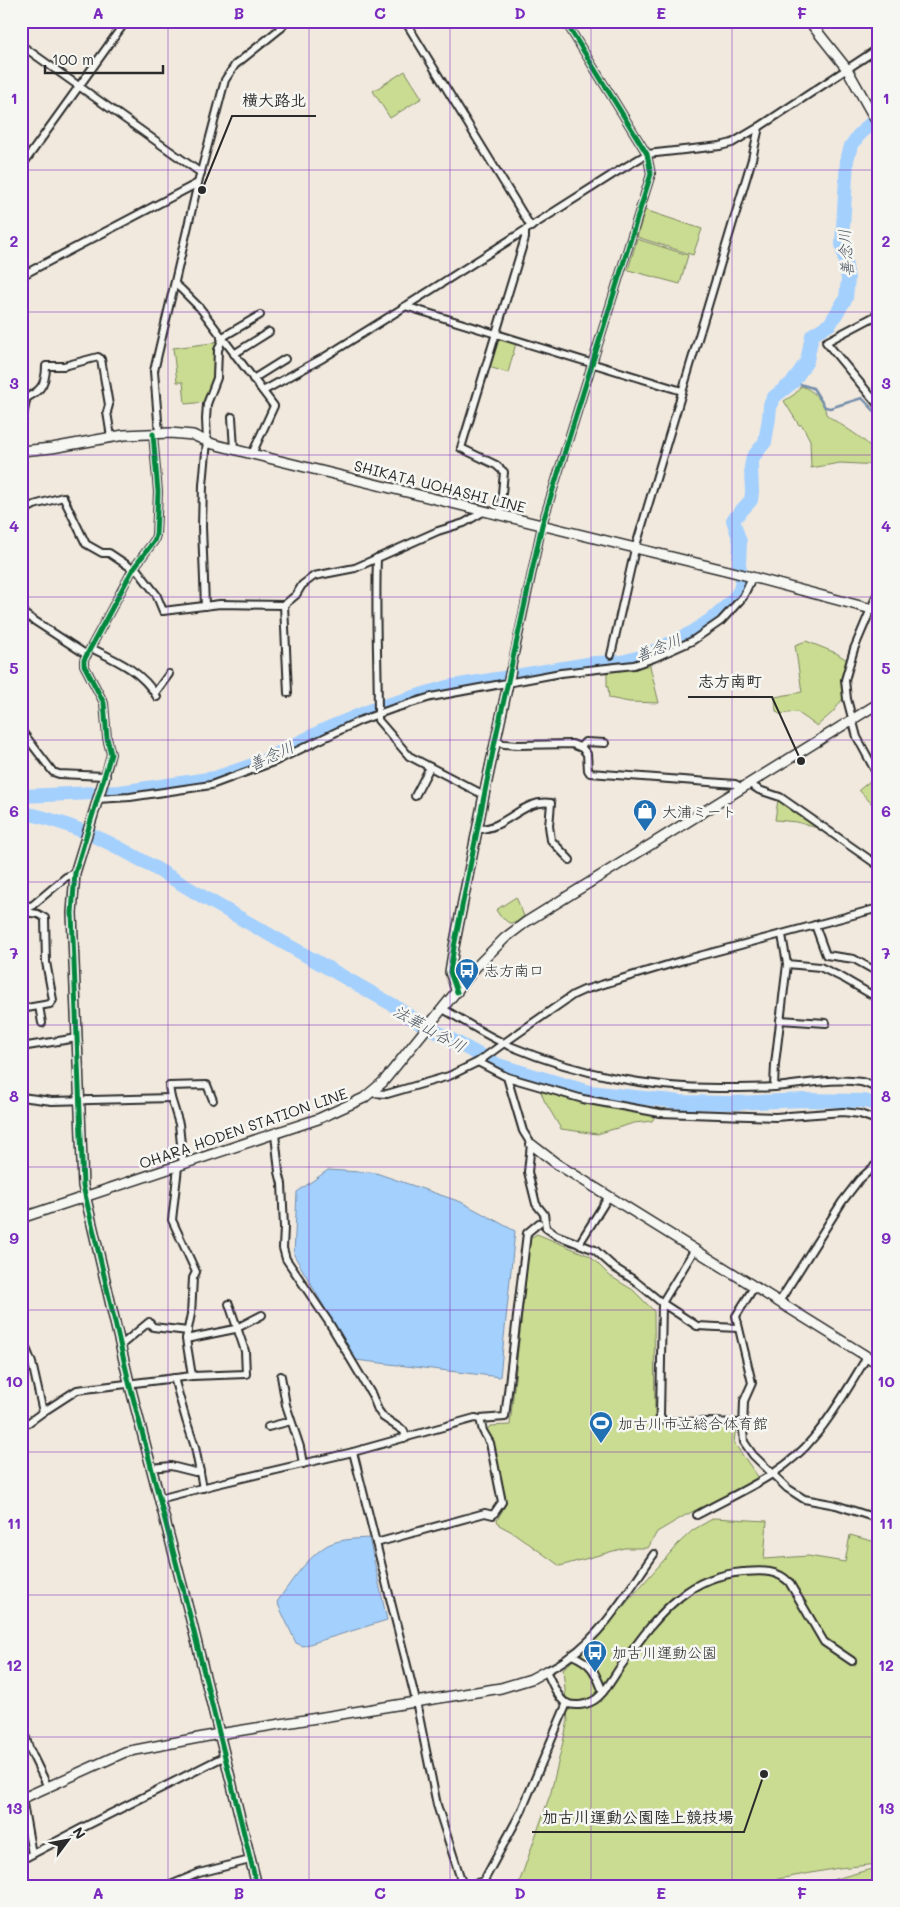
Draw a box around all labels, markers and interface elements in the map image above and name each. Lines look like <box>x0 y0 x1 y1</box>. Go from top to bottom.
text: A <box>92 2 104 23</box>
text: B <box>234 2 244 23</box>
text: C <box>374 2 386 23</box>
text: D <box>514 2 526 23</box>
text: E <box>656 2 666 23</box>
text: F <box>797 2 807 23</box>
scale bar <box>45 42 162 74</box>
text: 100 m <box>52 49 94 69</box>
callout: 横大路北 <box>232 85 316 116</box>
text: 1 <box>10 87 18 108</box>
text: 1 <box>882 87 890 108</box>
text: 横大路北 <box>242 89 306 110</box>
water label: 善念川 <box>833 228 857 278</box>
text: 2 <box>10 230 19 251</box>
text: 2 <box>882 230 891 251</box>
text: 3 <box>9 372 19 393</box>
text: 3 <box>881 372 891 393</box>
street label: SHIKATA UOHASHI LINE <box>352 455 528 517</box>
text: 4 <box>9 515 19 536</box>
text: 4 <box>881 515 891 536</box>
water label: 善念川 <box>632 628 684 666</box>
text: 5 <box>9 657 19 678</box>
text: 5 <box>881 657 891 678</box>
callout: 志方南町 <box>688 666 772 697</box>
text: 志方南町 <box>698 670 762 691</box>
water label: 善念川 <box>245 735 297 775</box>
shop icon: 大浦ミート <box>632 798 658 832</box>
text: 6 <box>9 800 19 821</box>
text: 6 <box>881 800 891 821</box>
place label: 大浦ミート <box>662 801 737 821</box>
text: 7 <box>10 942 19 963</box>
text: 7 <box>882 942 891 963</box>
bus stop icon: 志方南口 <box>454 957 480 991</box>
place label: 志方南口 <box>484 960 544 980</box>
water label: 法華山谷川 <box>390 999 470 1057</box>
street label: OHARA HODEN STATION LINE <box>136 1083 350 1173</box>
text: 8 <box>9 1085 19 1106</box>
text: 8 <box>881 1085 891 1106</box>
text: 9 <box>9 1227 19 1248</box>
text: 9 <box>881 1227 891 1248</box>
text: 10 <box>5 1370 23 1391</box>
text: 10 <box>877 1370 895 1391</box>
sports icon: 加古川市立総合体育館 <box>588 1410 614 1444</box>
place label: 加古川市立総合体育館 <box>618 1413 768 1433</box>
text: 11 <box>7 1512 21 1533</box>
text: 11 <box>879 1512 893 1533</box>
bus stop icon: 加古川運動公園 <box>582 1639 608 1673</box>
place label: 加古川運動公園 <box>612 1642 717 1662</box>
text: 12 <box>6 1654 22 1675</box>
text: 12 <box>878 1654 894 1675</box>
text: 13 <box>6 1797 23 1818</box>
text: 13 <box>878 1797 895 1818</box>
callout: 加古川運動公園陸上競技場 <box>532 1801 744 1832</box>
text: 加古川運動公園陸上競技場 <box>542 1806 734 1827</box>
north arrow <box>42 1814 92 1864</box>
text: N <box>69 1823 90 1842</box>
text: A <box>92 1882 104 1903</box>
text: B <box>234 1882 244 1903</box>
text: C <box>374 1882 386 1903</box>
text: D <box>514 1882 526 1903</box>
text: E <box>656 1882 666 1903</box>
text: F <box>797 1882 807 1903</box>

